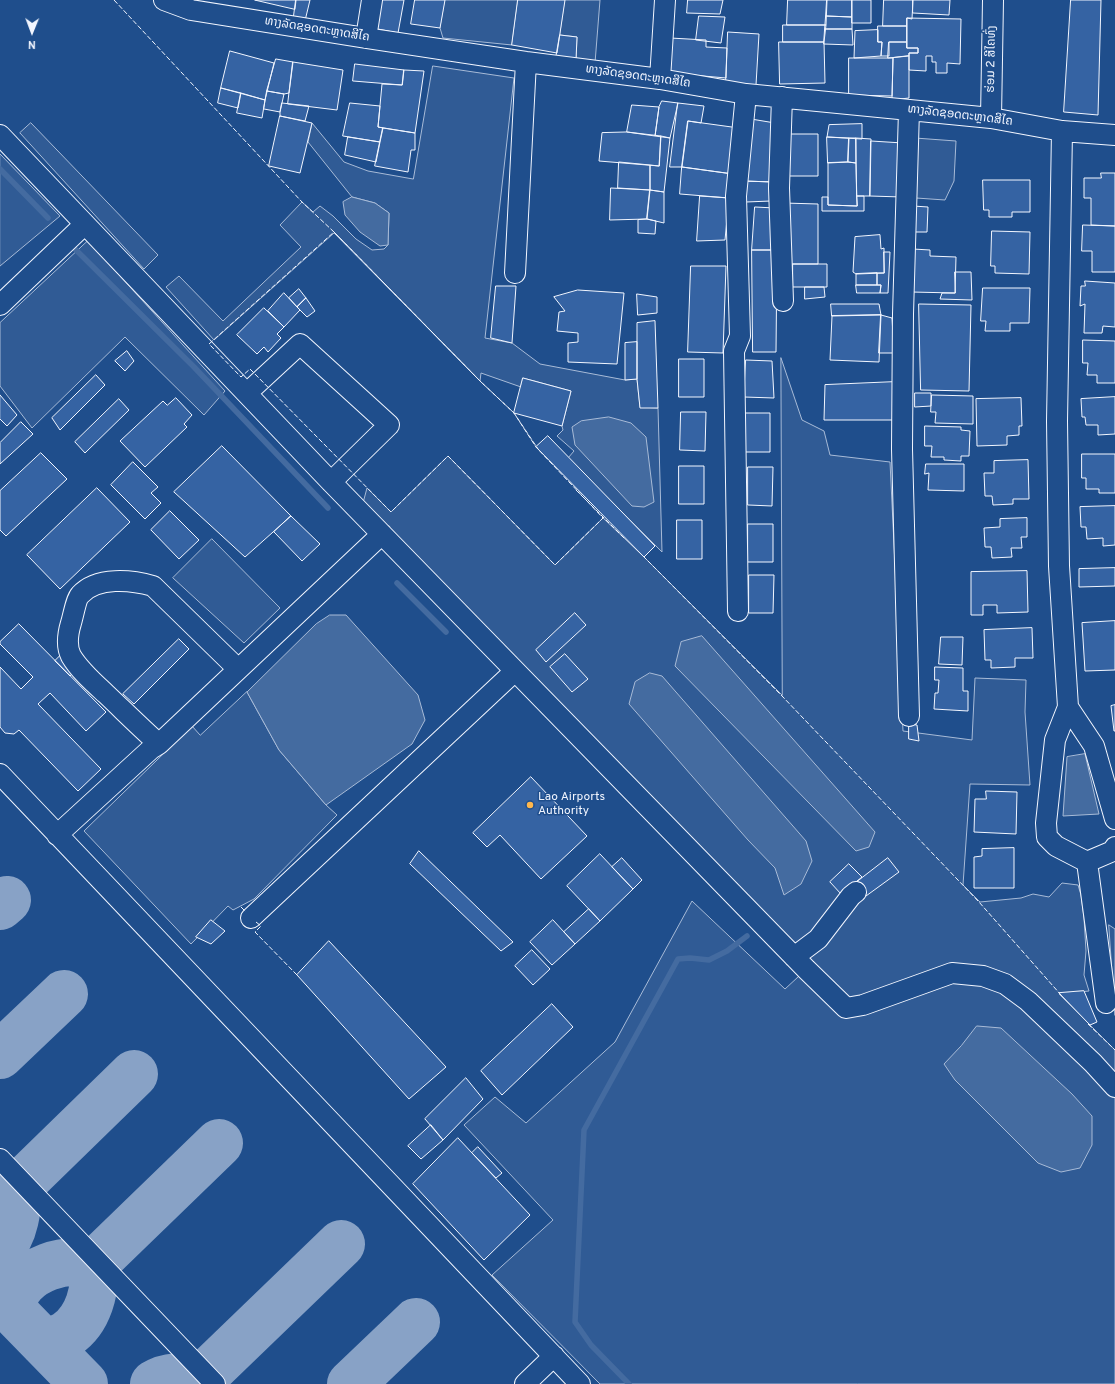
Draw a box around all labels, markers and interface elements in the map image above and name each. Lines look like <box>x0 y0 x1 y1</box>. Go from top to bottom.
north arrow <box>12 12 52 52</box>
street label: ທາງລັດຊອດຕະຫຼາດສີໄຄ <box>264 15 370 45</box>
street label: ຮ່ອມ 2 ສີໄຄທົ່ງ <box>984 25 1000 93</box>
text: N <box>28 37 36 51</box>
street label: ທາງລັດຊອດຕະຫຼາດສີໄຄ <box>585 62 691 92</box>
street label: ທາງລັດຊອດຕະຫຼາດສີໄຄ <box>907 102 1013 130</box>
place label: Lao Airports Authority <box>538 791 605 819</box>
marker: Lao Airports Authority <box>525 800 535 810</box>

